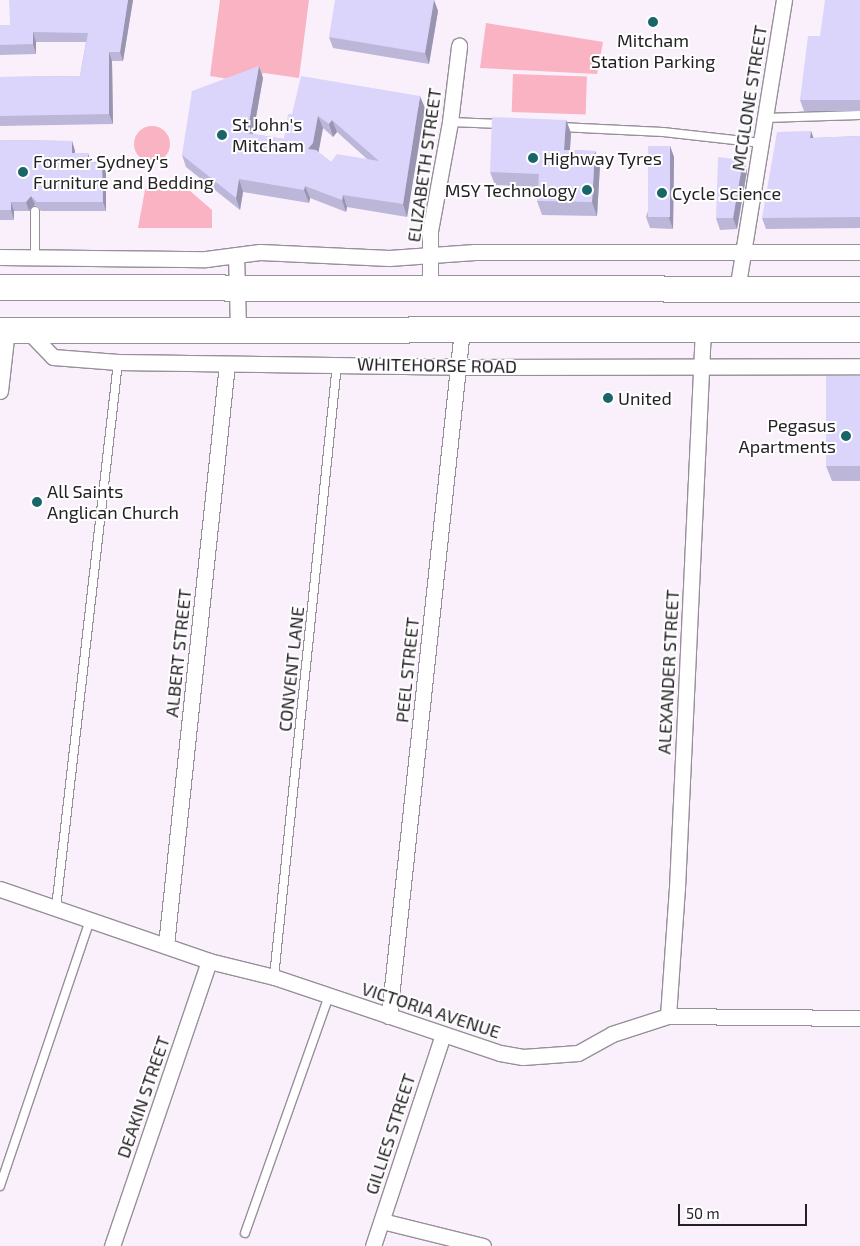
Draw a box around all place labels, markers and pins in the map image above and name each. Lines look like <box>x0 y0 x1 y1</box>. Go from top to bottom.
marker: Mitcham Station Parking <box>647 16 659 28</box>
place label: Mitcham Station Parking <box>591 30 715 72</box>
place label: St John's Mitcham <box>232 114 304 156</box>
marker: St John's Mitcham <box>216 129 228 141</box>
place label: Highway Tyres <box>543 147 663 169</box>
place label: Former Sydney's Furniture and Bedding <box>33 151 214 193</box>
marker: Highway Tyres <box>527 152 539 164</box>
marker: Former Sydney's Furniture and Bedding <box>17 166 29 178</box>
place label: MSY Technology <box>444 179 577 201</box>
place label: Cycle Science <box>672 182 781 204</box>
marker: MSY Technology <box>581 184 593 196</box>
marker: Cycle Science <box>656 187 668 199</box>
place label: United <box>618 387 672 409</box>
marker: United <box>602 392 614 404</box>
place label: Pegasus Apartments <box>739 415 836 458</box>
marker: Pegasus Apartments <box>840 430 852 442</box>
place label: All Saints Anglican Church <box>47 481 179 524</box>
marker: All Saints Anglican Church <box>31 496 43 508</box>

